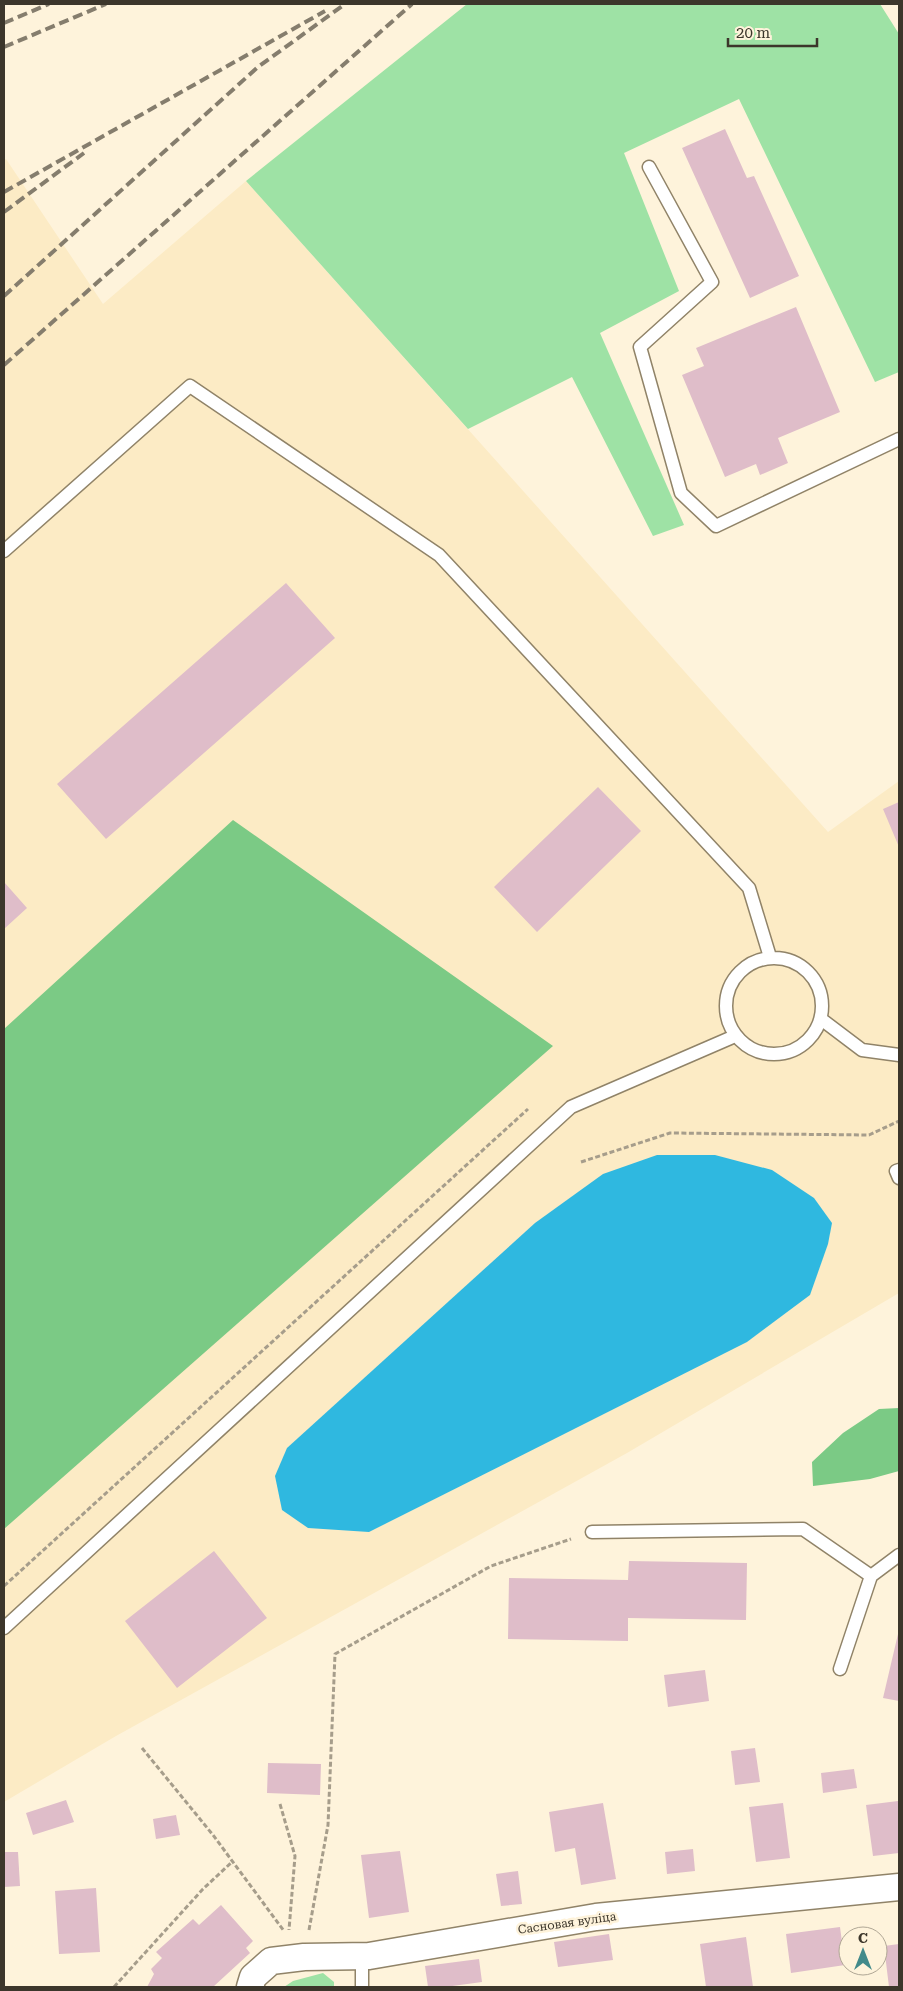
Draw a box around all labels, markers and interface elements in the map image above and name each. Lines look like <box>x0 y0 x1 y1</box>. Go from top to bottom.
scale bar <box>728 15 817 47</box>
text: 20 m <box>736 24 771 42</box>
street label: Сасновая вуліца <box>517 1909 618 1937</box>
north arrow <box>838 1926 888 1976</box>
text: С <box>858 1930 868 1946</box>

